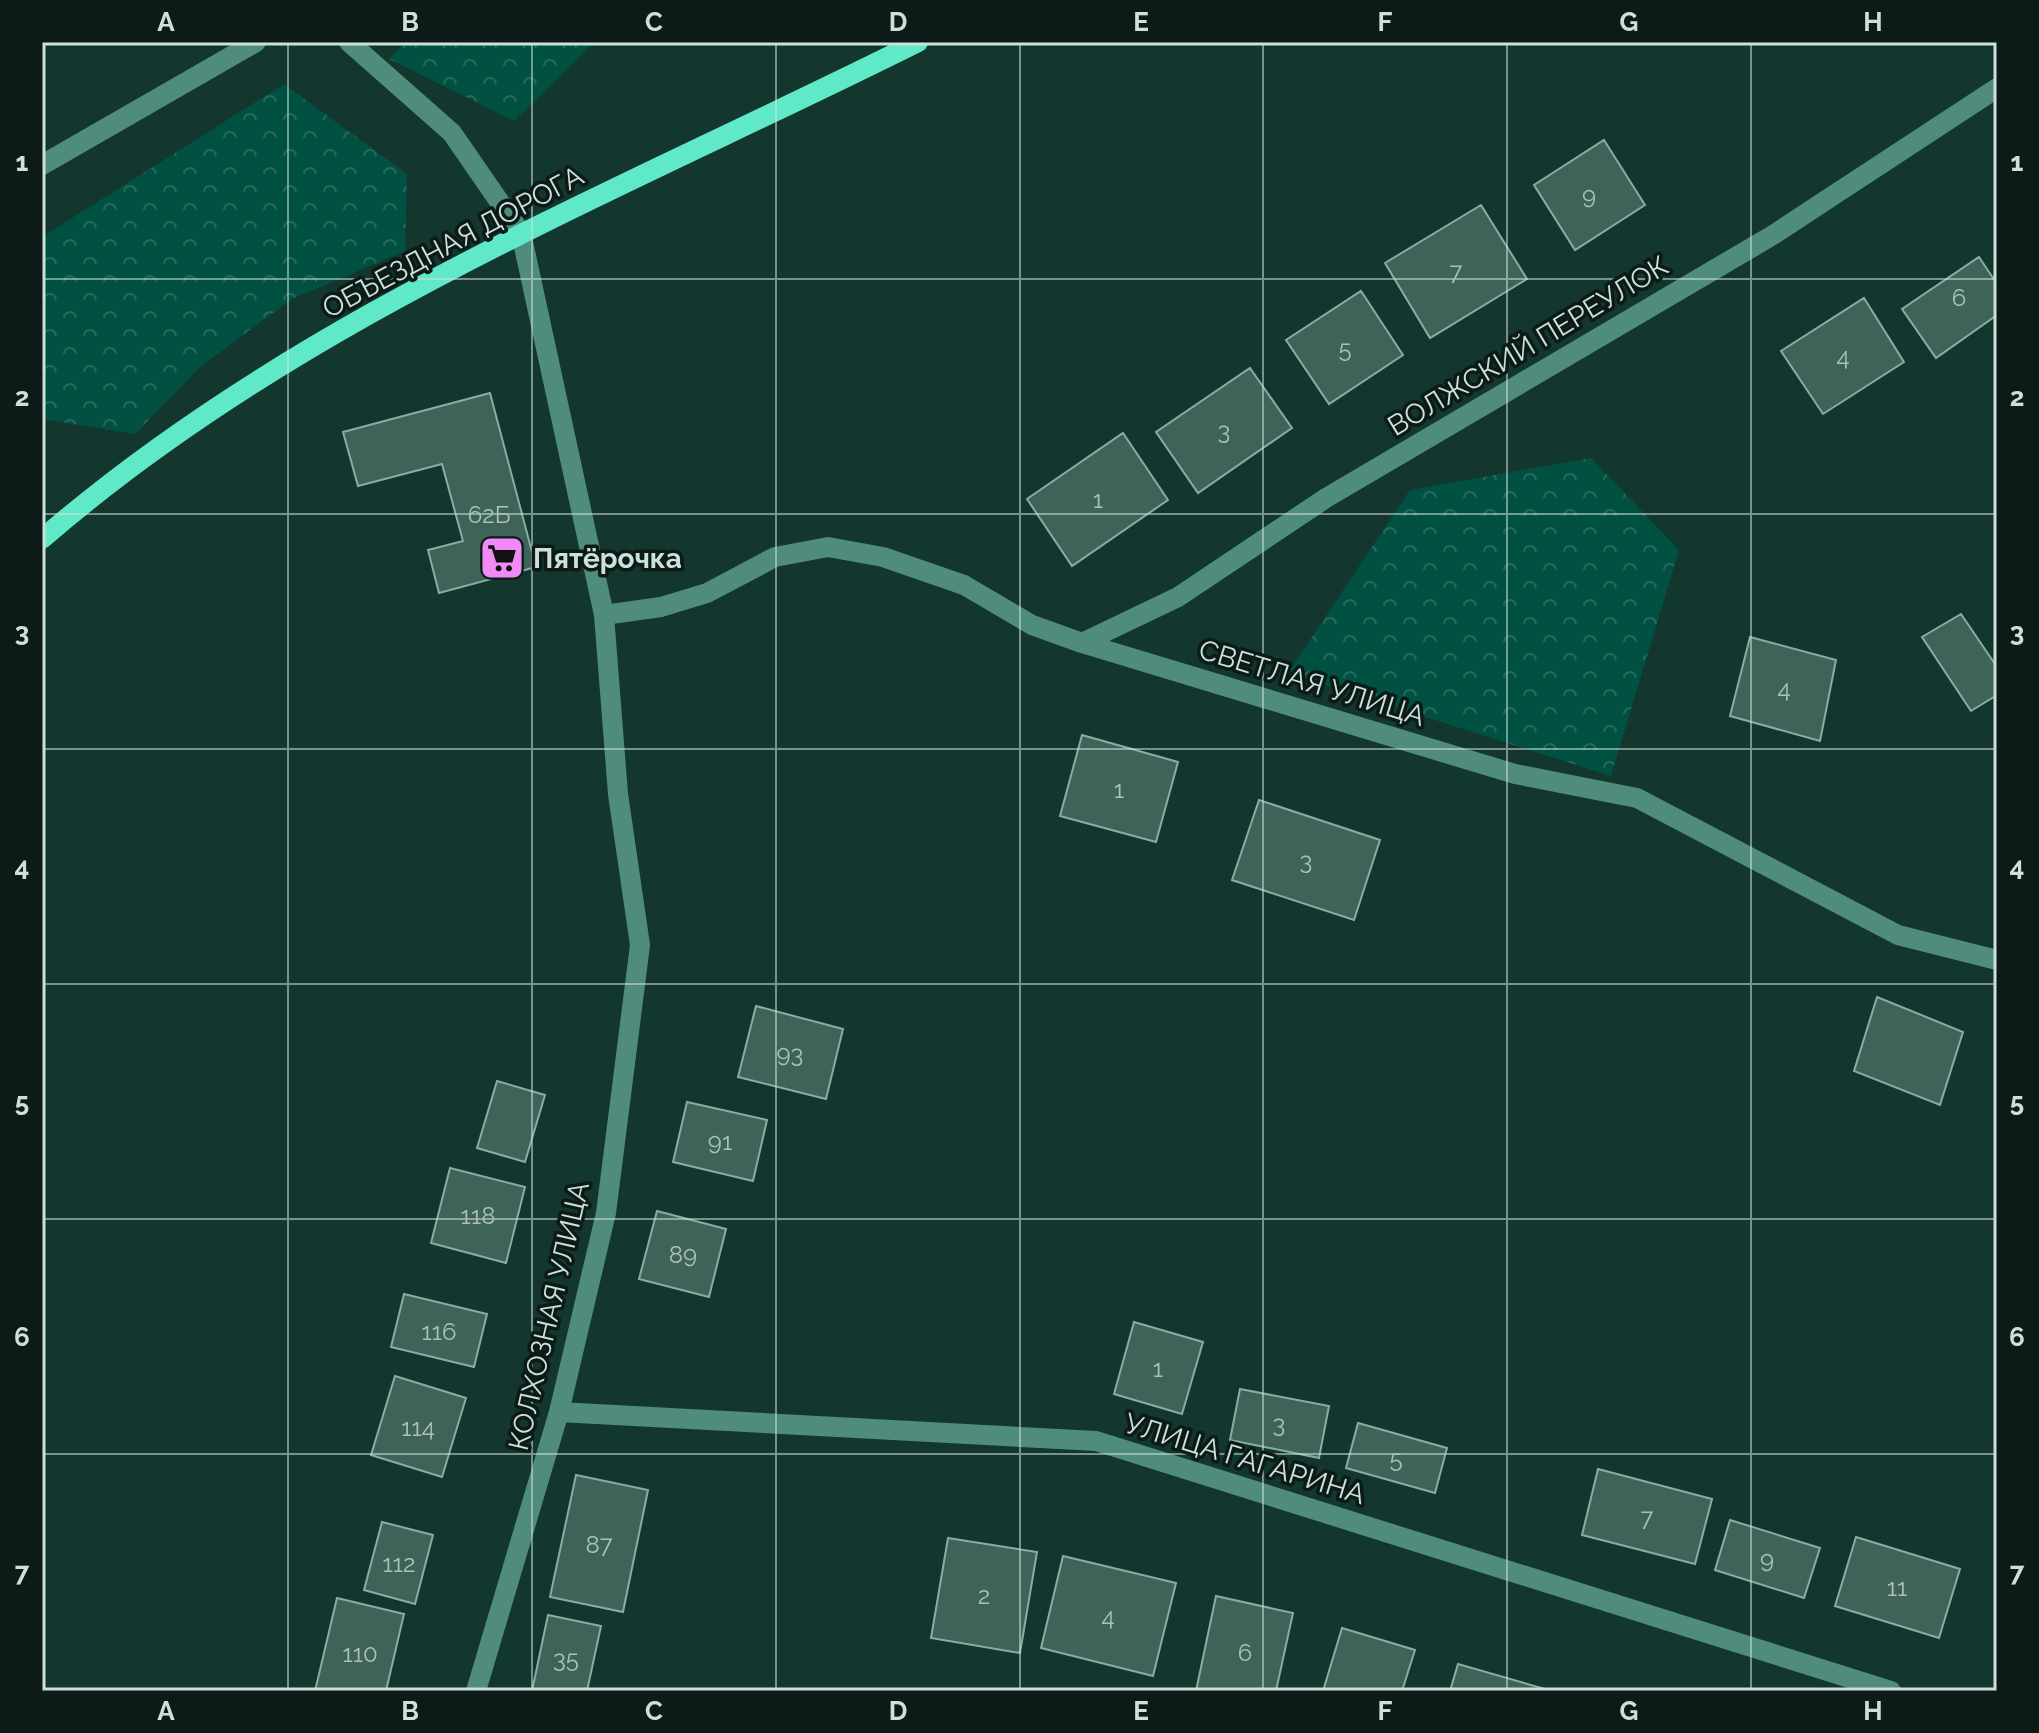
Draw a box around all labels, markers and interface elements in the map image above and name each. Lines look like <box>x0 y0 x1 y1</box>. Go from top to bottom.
text: A <box>157 7 175 37</box>
text: B <box>401 7 419 37</box>
text: C <box>645 7 663 37</box>
text: D <box>889 7 907 37</box>
text: E <box>1133 7 1149 37</box>
text: F <box>1378 7 1393 37</box>
text: G <box>1620 7 1638 37</box>
text: H <box>1863 7 1883 37</box>
text: 1 <box>16 147 29 177</box>
text: 1 <box>2011 147 2024 177</box>
street label: ОБЪЕЗДНАЯ ДОРОГА <box>317 159 589 325</box>
house number: 9 <box>1582 181 1596 210</box>
street label: ВОЛЖСКИЙ ПЕРЕУЛОК <box>1382 249 1674 443</box>
house number: 7 <box>1450 257 1463 286</box>
house number: 6 <box>1952 283 1966 312</box>
house number: 5 <box>1338 334 1352 363</box>
house number: 4 <box>1836 342 1850 371</box>
text: 2 <box>15 382 29 412</box>
text: 2 <box>2010 382 2024 412</box>
house number: 3 <box>1218 416 1230 445</box>
house number: 1 <box>1093 485 1103 514</box>
house number: 62Б <box>468 500 510 529</box>
supermarket icon: Пятёрочка <box>478 534 526 582</box>
place label: Пятёрочка <box>533 542 682 575</box>
text: 3 <box>15 617 29 647</box>
text: 3 <box>2010 617 2024 647</box>
street label: СВЕТЛАЯ УЛИЦА <box>1195 633 1429 733</box>
house number: 4 <box>1777 674 1791 703</box>
house number: 1 <box>1114 775 1124 804</box>
house number: 3 <box>1300 846 1312 875</box>
text: 4 <box>15 852 29 882</box>
text: 4 <box>2010 852 2024 882</box>
house number: 93 <box>777 1039 803 1068</box>
text: 5 <box>15 1087 29 1117</box>
text: 5 <box>2010 1087 2024 1117</box>
house number: 91 <box>708 1127 732 1156</box>
street label: КОЛХОЗНАЯ УЛИЦА <box>502 1178 596 1454</box>
house number: 118 <box>461 1201 495 1230</box>
house number: 89 <box>669 1240 697 1269</box>
house number: 116 <box>421 1317 457 1346</box>
text: 6 <box>14 1322 30 1352</box>
text: 6 <box>2009 1322 2025 1352</box>
house number: 1 <box>1153 1354 1163 1383</box>
street label: УЛИЦА ГАГАРИНА <box>1121 1407 1369 1511</box>
house number: 3 <box>1273 1409 1285 1438</box>
house number: 114 <box>401 1413 435 1442</box>
house number: 5 <box>1389 1444 1403 1473</box>
house number: 7 <box>1641 1503 1654 1532</box>
house number: 87 <box>585 1530 613 1559</box>
house number: 9 <box>1760 1545 1774 1574</box>
house number: 112 <box>382 1549 416 1578</box>
text: 7 <box>15 1557 30 1587</box>
text: 7 <box>2010 1557 2025 1587</box>
house number: 11 <box>1887 1573 1907 1602</box>
house number: 2 <box>978 1581 990 1610</box>
house number: 4 <box>1101 1602 1115 1631</box>
house number: 6 <box>1238 1638 1252 1667</box>
house number: 110 <box>342 1639 378 1668</box>
house number: 35 <box>553 1644 579 1673</box>
text: A <box>157 1696 175 1726</box>
text: B <box>401 1696 419 1726</box>
text: C <box>645 1696 663 1726</box>
text: D <box>889 1696 907 1726</box>
text: E <box>1133 1696 1149 1726</box>
text: F <box>1378 1696 1393 1726</box>
text: G <box>1620 1696 1638 1726</box>
text: H <box>1863 1696 1883 1726</box>

